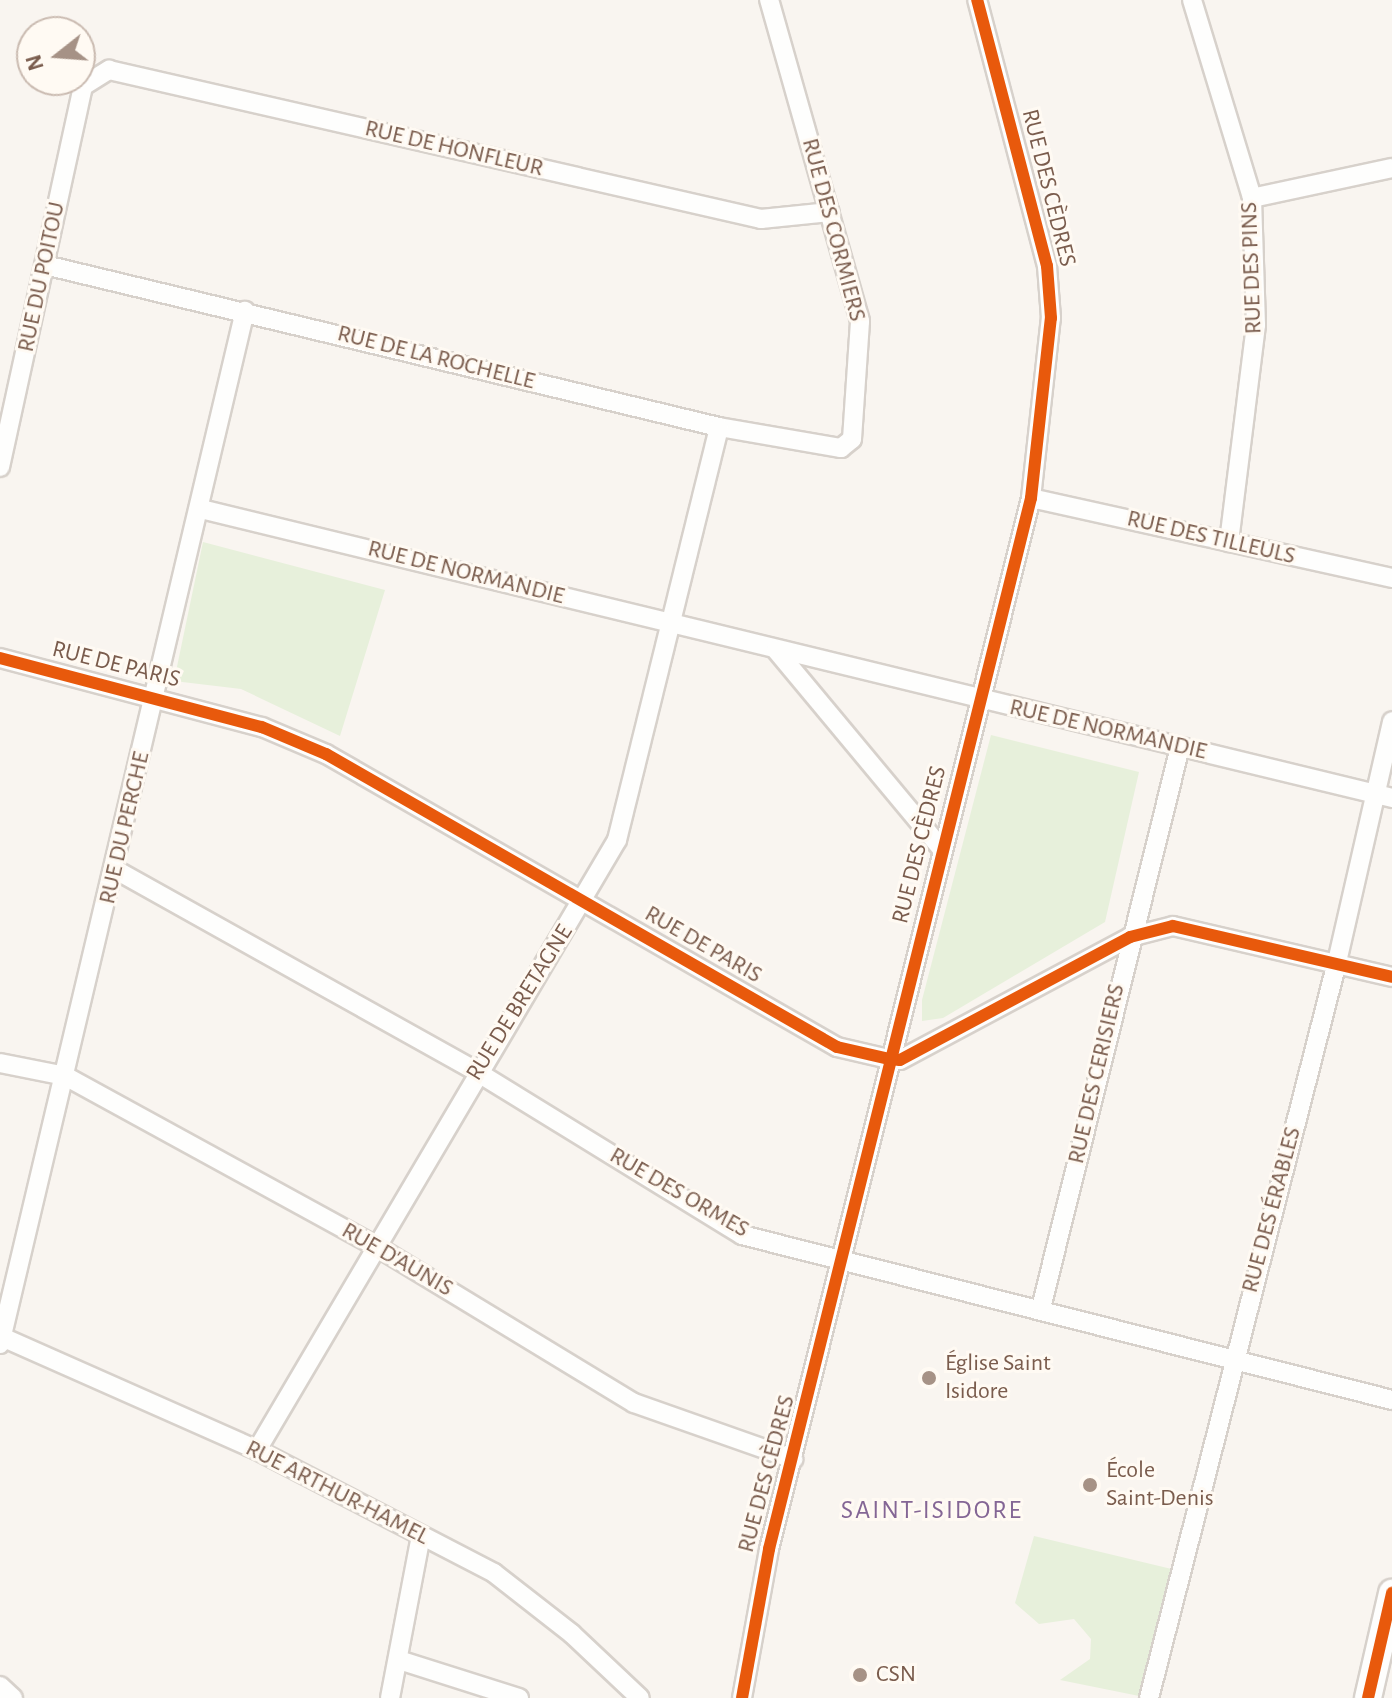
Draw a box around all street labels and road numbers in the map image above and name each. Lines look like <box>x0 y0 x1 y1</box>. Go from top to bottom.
street label: RUE DES CÈDRES <box>1014 106 1082 270</box>
street label: RUE DE HONFLEUR <box>362 114 546 184</box>
street label: RUE DES CORMIERS <box>795 135 871 325</box>
street label: RUE DU POITOU <box>12 199 72 355</box>
street label: RUE DES PINS <box>1235 201 1269 335</box>
street label: RUE DE LA ROCHELLE <box>334 320 538 396</box>
street label: RUE DES TILLEULS <box>1124 505 1298 571</box>
street label: RUE DE NORMANDIE <box>365 535 567 611</box>
street label: RUE DE PARIS <box>49 635 183 695</box>
street label: RUE DE NORMANDIE <box>1007 693 1209 767</box>
street label: RUE DU PERCHE <box>93 749 157 907</box>
street label: RUE DES CÈDRES <box>886 763 954 927</box>
street label: RUE DE PARIS <box>639 900 767 990</box>
street label: RUE DE BRETAGNE <box>460 920 580 1086</box>
street label: RUE DES CERISIERS <box>1062 981 1132 1167</box>
street label: RUE DES ÉRABLES <box>1236 1124 1308 1296</box>
street label: RUE DES ORMES <box>604 1141 754 1245</box>
street label: RUE D'AUNIS <box>336 1217 458 1303</box>
street label: RUE DES CÈDRES <box>732 1392 802 1556</box>
street label: RUE ARTHUR-HAMEL <box>240 1434 434 1552</box>

